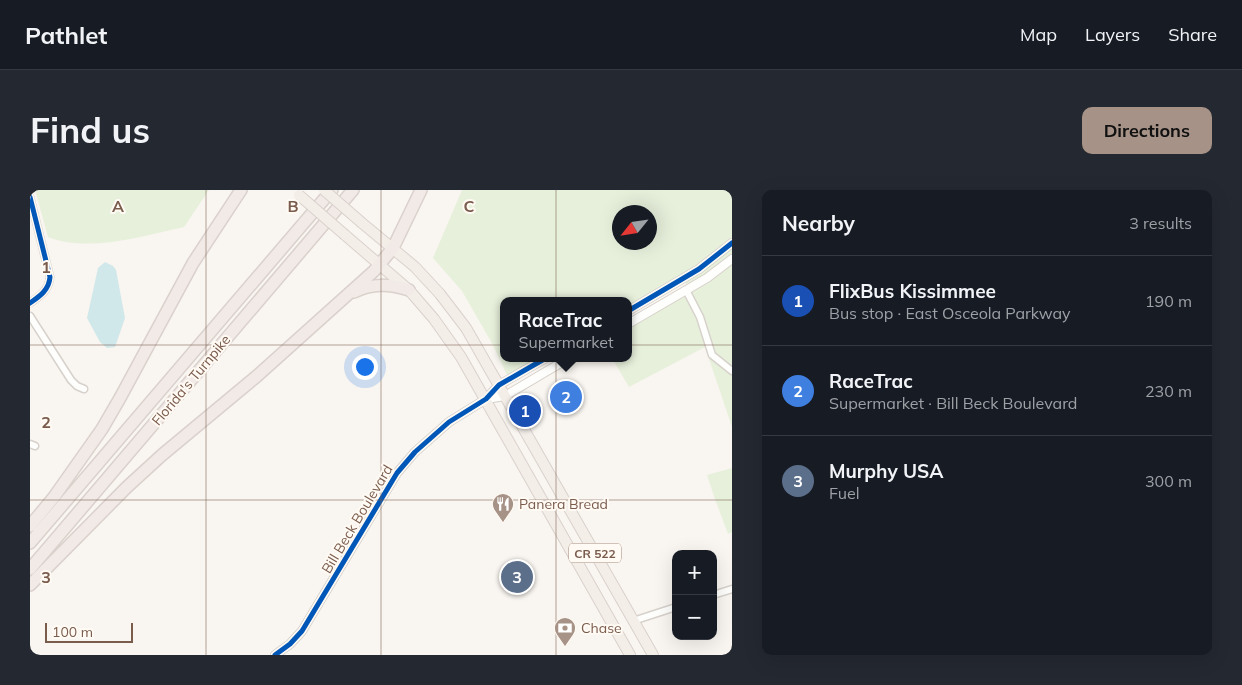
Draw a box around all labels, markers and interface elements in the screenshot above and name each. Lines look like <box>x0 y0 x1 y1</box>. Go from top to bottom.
text: Pathlet <box>25 20 107 50</box>
text: Map <box>1020 23 1057 46</box>
text: Layers <box>1085 23 1140 46</box>
text: Share <box>1168 23 1217 46</box>
button: Directions <box>1082 107 1212 154</box>
text: Find us <box>30 108 150 152</box>
text: A <box>112 196 124 216</box>
text: B <box>287 196 299 216</box>
text: C <box>464 196 475 216</box>
north arrow <box>612 205 657 250</box>
text: Nearby <box>782 210 855 236</box>
text: 3 results <box>1129 213 1192 233</box>
text: 1 <box>41 257 51 277</box>
text: FlixBus Kissimmee <box>829 279 996 303</box>
text: 1 <box>793 291 803 311</box>
text: 190 m <box>1145 291 1192 311</box>
popup <box>500 297 632 362</box>
text: Bus stop · East Osceola Parkway <box>829 303 1071 323</box>
text: RaceTrac <box>518 308 602 332</box>
street label: Florida's Turnpike <box>148 331 234 429</box>
text: Supermarket <box>518 332 614 352</box>
your location <box>352 354 378 380</box>
text: RaceTrac <box>829 369 913 393</box>
pin: 2 <box>550 378 582 416</box>
text: 2 <box>793 381 803 401</box>
text: 230 m <box>1145 381 1192 401</box>
pin: 1 <box>509 392 541 430</box>
text: Supermarket · Bill Beck Boulevard <box>829 393 1077 413</box>
text: 2 <box>41 412 51 432</box>
text: Murphy USA <box>829 459 943 483</box>
street label: Bill Beck Boulevard <box>317 461 397 577</box>
text: 3 <box>793 471 803 491</box>
text: 300 m <box>1145 471 1192 491</box>
text: Fuel <box>829 483 860 503</box>
restaurant icon: Panera Bread <box>491 492 515 523</box>
place label: Panera Bread <box>519 495 608 513</box>
road number: CR 522 <box>569 543 621 562</box>
map controls <box>672 550 717 640</box>
button: + <box>672 550 717 595</box>
pin: 3 <box>501 558 533 596</box>
text: 3 <box>41 567 51 587</box>
button: − <box>672 595 717 640</box>
bank icon: Chase <box>553 616 577 647</box>
place label: Chase <box>581 619 622 637</box>
scale bar <box>45 620 132 643</box>
text: 100 m <box>52 623 93 641</box>

